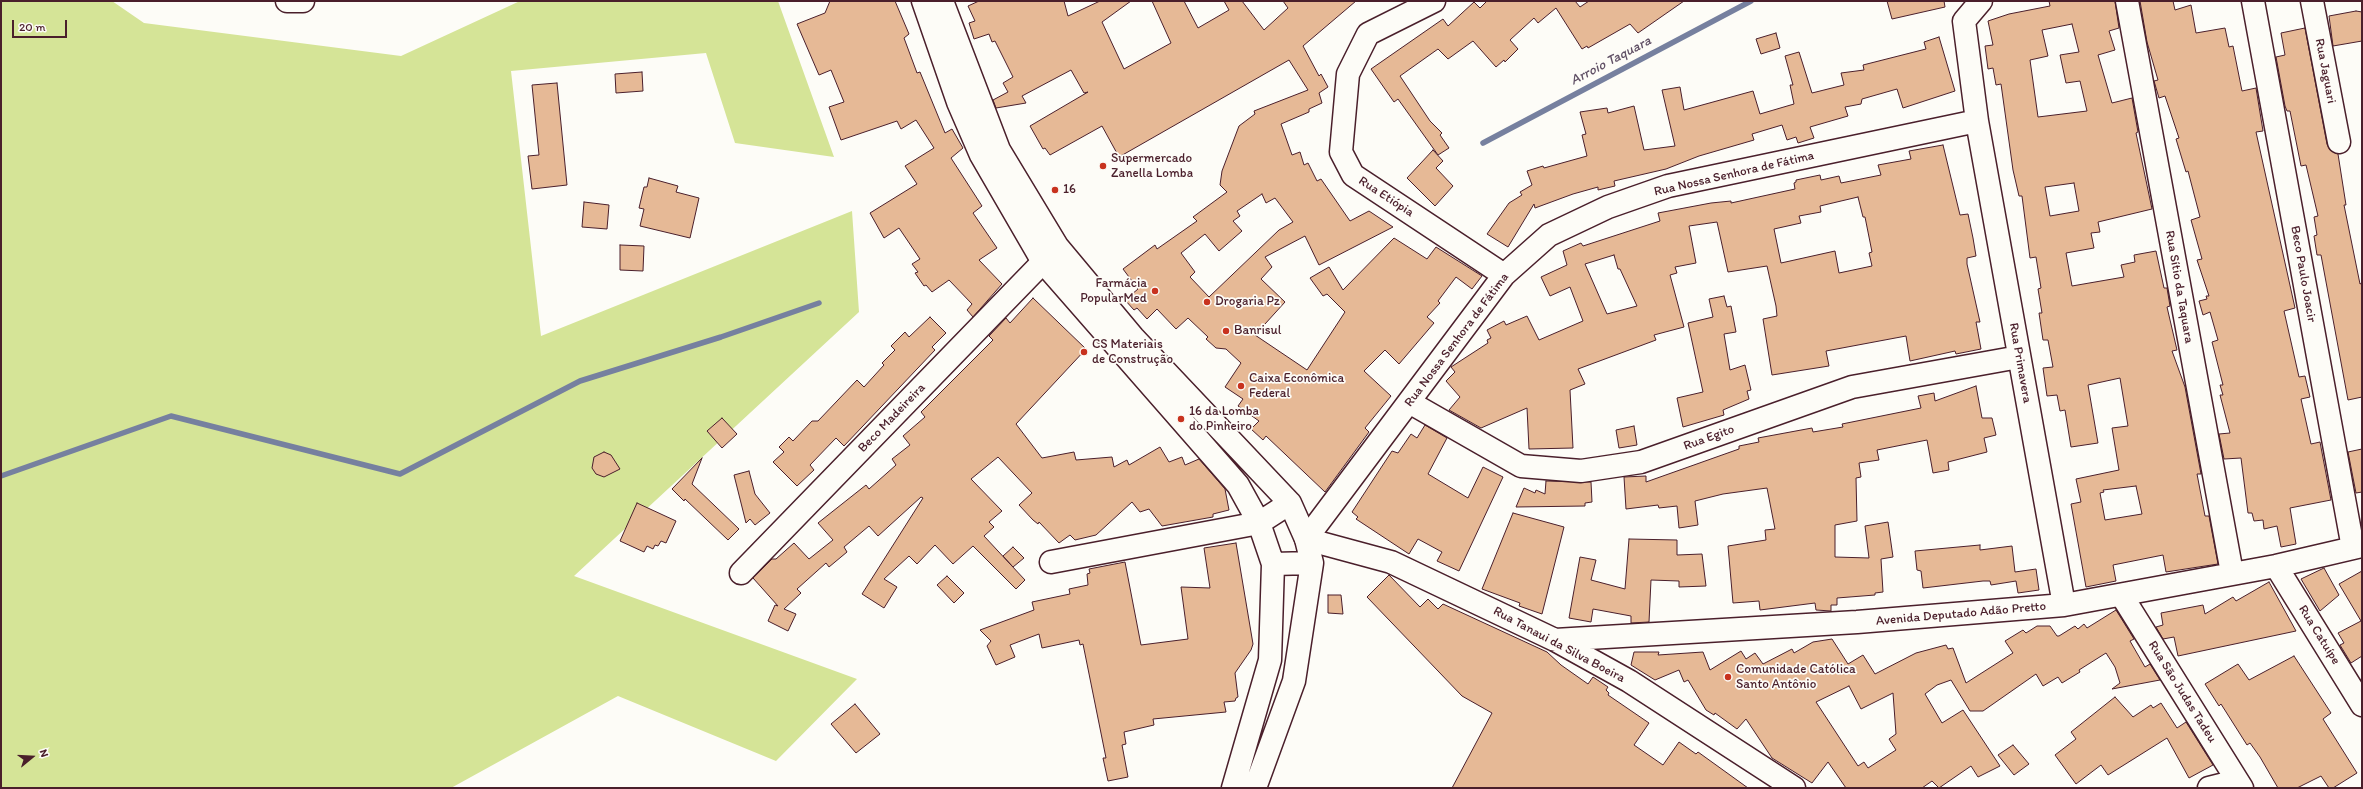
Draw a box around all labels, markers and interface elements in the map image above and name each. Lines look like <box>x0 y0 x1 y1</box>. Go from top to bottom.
scale bar <box>14 12 69 38</box>
text: 20 m <box>19 20 46 34</box>
water label: Arroio Taquara <box>1568 33 1654 89</box>
street label: Rua Jaguari <box>2311 37 2339 105</box>
street label: Rua Nossa Senhora de Fátima <box>1652 148 1816 200</box>
place label: Supermercado Zanella Lomba <box>1111 151 1193 182</box>
marker: Supermercado Zanella Lomba <box>1098 161 1108 171</box>
street label: Rua Etiópia <box>1355 173 1417 221</box>
place label: 16 <box>1063 182 1076 198</box>
marker: 16 <box>1050 185 1060 195</box>
street label: Beco Paulo Joacir <box>2287 225 2319 323</box>
street label: Rua Sítio da Taquara <box>2161 229 2197 345</box>
street label: Rua Nossa Senhora de Fátima <box>1401 270 1513 410</box>
place label: Farmácia PopularMed <box>1080 276 1147 307</box>
marker: Farmácia PopularMed <box>1150 286 1160 296</box>
place label: Drogaria Pz <box>1215 294 1280 310</box>
marker: Drogaria Pz <box>1202 297 1212 307</box>
street label: Rua Primavera <box>2005 322 2035 404</box>
place label: Banrisul <box>1234 323 1282 339</box>
marker: Banrisul <box>1221 326 1231 336</box>
place label: CS Materiais de Construção <box>1092 337 1173 368</box>
marker: CS Materiais de Construção <box>1079 347 1089 357</box>
place label: Caixa Econômica Federal <box>1249 371 1344 402</box>
street label: Beco Madeireira <box>855 380 929 456</box>
marker: Caixa Econômica Federal <box>1236 381 1246 391</box>
place label: 16 da Lomba do Pinheiro <box>1189 404 1259 435</box>
marker: 16 da Lomba do Pinheiro <box>1176 414 1186 424</box>
street label: Rua Egito <box>1681 422 1737 454</box>
street label: Avenida Deputado Adão Pretto <box>1875 599 2047 629</box>
street label: Rua Catuípe <box>2295 602 2343 668</box>
street label: Rua Tanaui da Silva Boeira <box>1490 604 1628 686</box>
street label: Rua São Judas Tadeu <box>2144 638 2220 746</box>
place label: Comunidade Católica Santo Antônio <box>1736 662 1856 693</box>
marker: Comunidade Católica Santo Antônio <box>1723 672 1733 682</box>
north arrow <box>12 737 52 777</box>
text: N <box>37 748 51 759</box>

